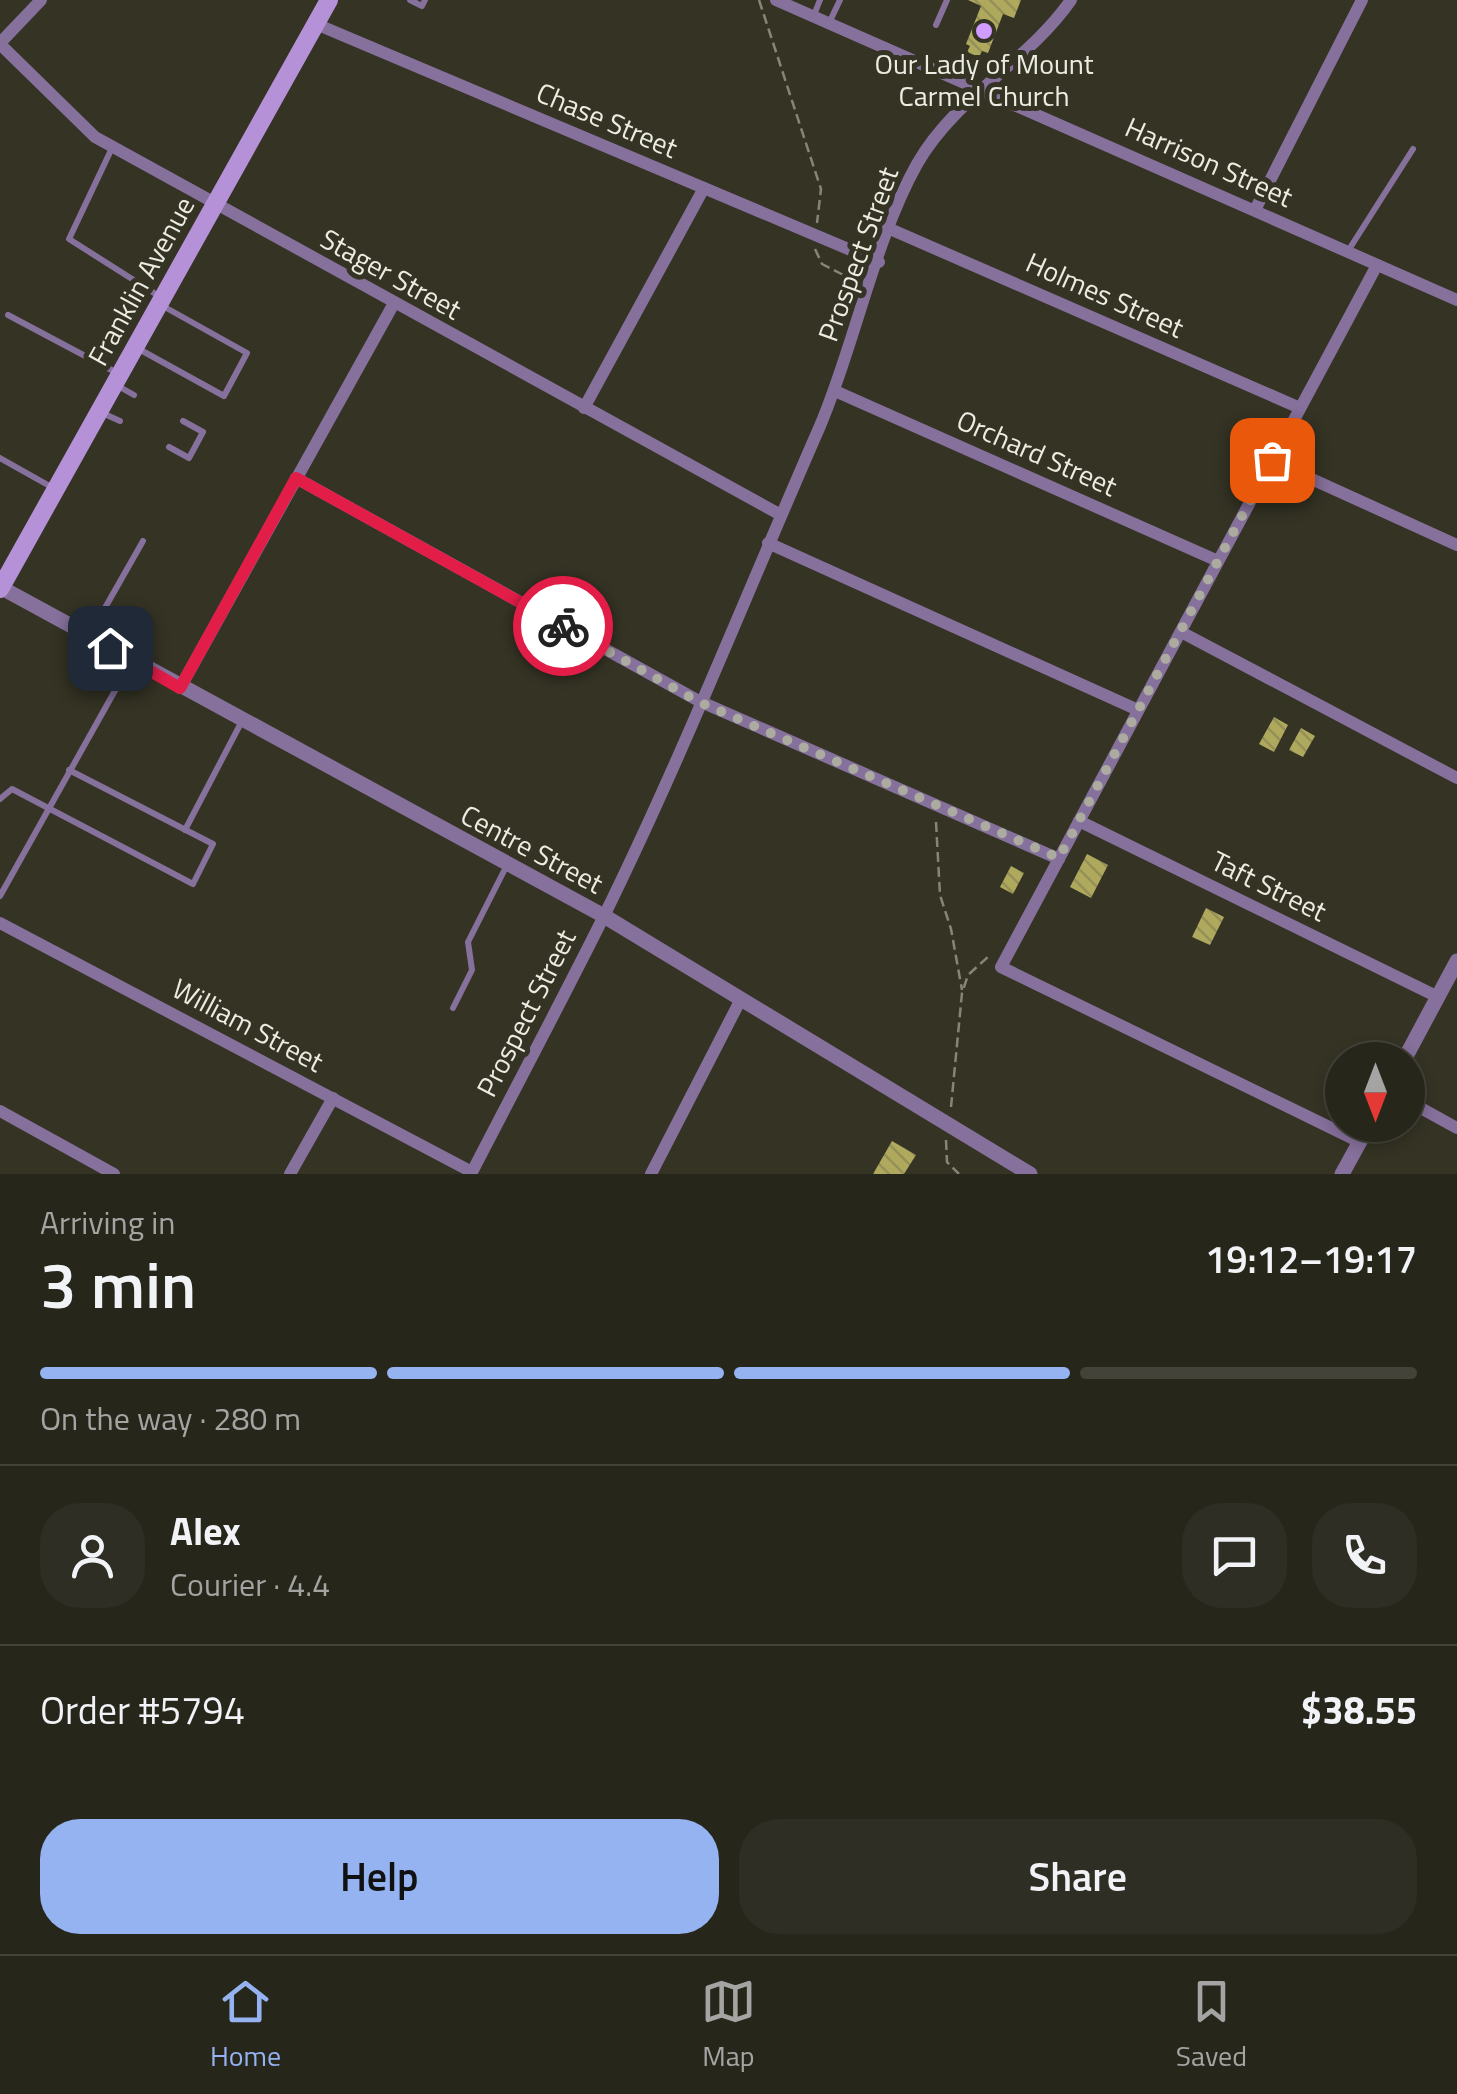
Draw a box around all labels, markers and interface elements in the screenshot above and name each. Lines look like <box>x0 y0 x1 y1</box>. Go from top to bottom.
marker: Our Lady of Mount Carmel Church <box>973 20 995 42</box>
place label: Our Lady of Mount Carmel Church <box>874 42 1094 117</box>
street label: Chase Street <box>530 70 685 169</box>
street label: Harrison Street <box>1118 105 1300 218</box>
street label: Prospect Street <box>806 160 909 347</box>
street label: Franklin Avenue <box>76 188 205 373</box>
street label: Stager Street <box>313 217 470 330</box>
street label: Holmes Street <box>1019 241 1191 349</box>
street label: Orchard Street <box>950 398 1124 507</box>
pin <box>1230 418 1315 503</box>
icon: bag <box>1245 433 1300 488</box>
courier <box>513 576 613 676</box>
icon: bike <box>536 599 591 654</box>
pin <box>68 606 153 691</box>
icon: home <box>83 621 138 676</box>
street label: Centre Street <box>453 793 611 904</box>
street label: Taft Street <box>1204 839 1334 932</box>
street label: Prospect Street <box>465 921 586 1104</box>
street label: William Street <box>165 967 332 1083</box>
north arrow <box>1325 1042 1425 1142</box>
map controls <box>1325 1042 1425 1142</box>
text: Arriving in <box>40 1198 176 1246</box>
text: 19:12–19:17 <box>1205 1230 1417 1288</box>
text: 3 min <box>40 1234 196 1333</box>
text: On the way · 280 m <box>40 1394 301 1442</box>
text: Alex <box>170 1502 241 1560</box>
button: person <box>40 1503 145 1608</box>
button: chat <box>1182 1503 1287 1608</box>
button: phone <box>1312 1503 1417 1608</box>
text: Courier · 4.4 <box>170 1560 330 1608</box>
text: Order #5794 <box>40 1681 245 1739</box>
text: $38.55 <box>1301 1681 1417 1739</box>
button: Help <box>40 1819 719 1934</box>
button: Share <box>739 1819 1417 1934</box>
tab: Home <box>210 1974 281 2077</box>
tab: Map <box>701 1974 756 2077</box>
tab: Saved <box>1176 1974 1247 2077</box>

